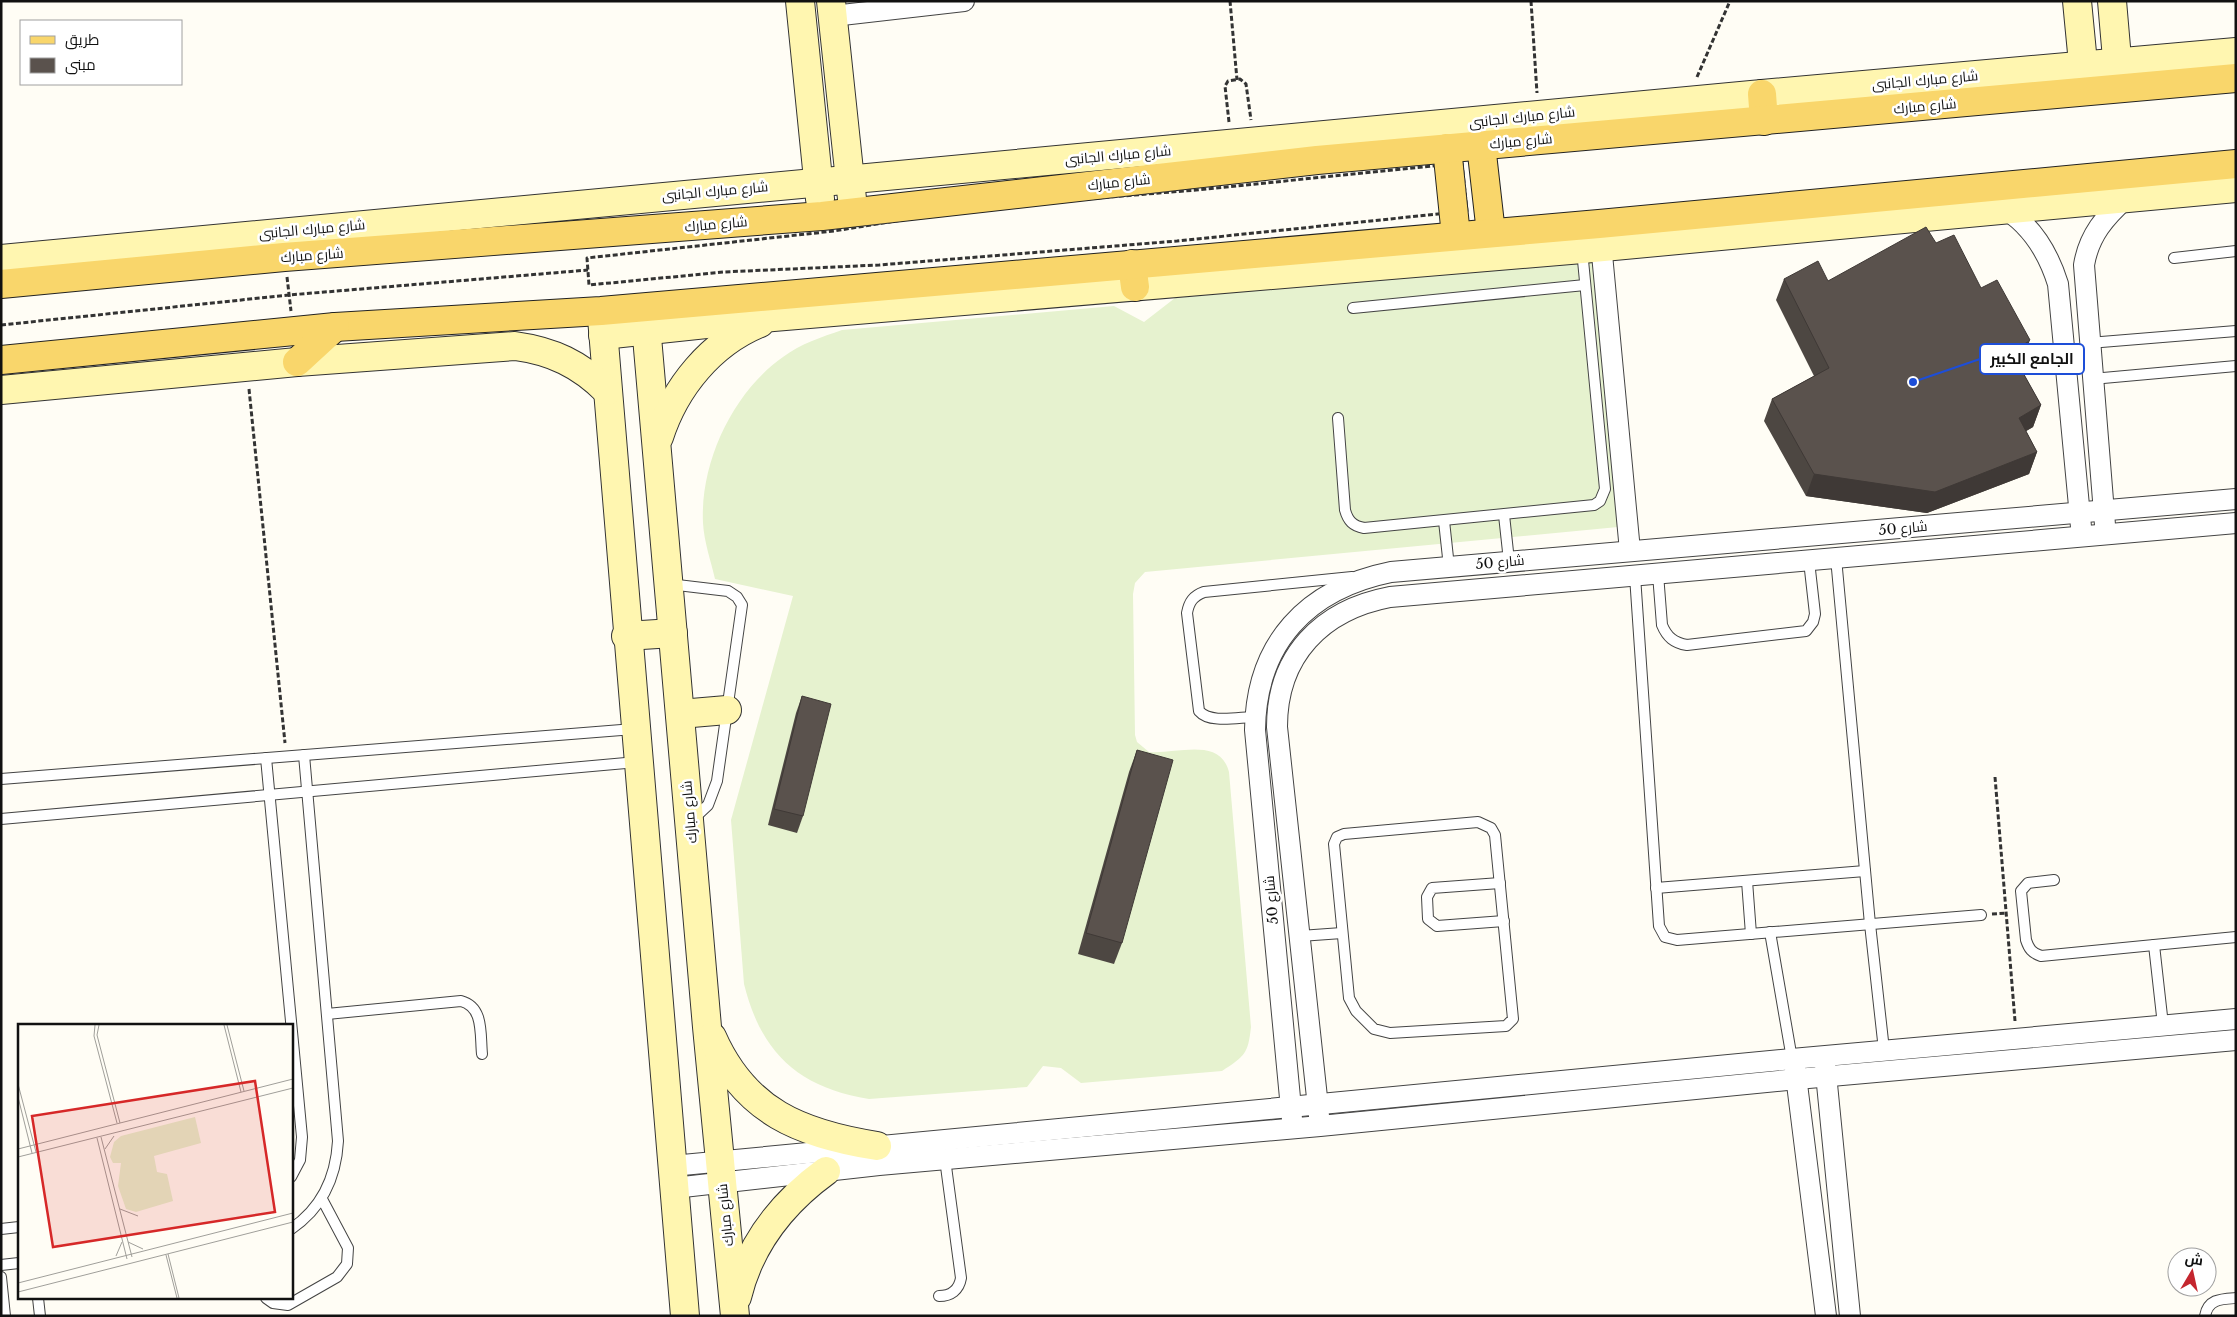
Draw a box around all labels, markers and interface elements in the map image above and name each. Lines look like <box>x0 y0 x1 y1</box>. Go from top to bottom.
legend <box>20 20 182 85</box>
text: طريق <box>65 30 99 50</box>
text: مبنى <box>65 55 96 75</box>
street label: شارع مبارك الجانبى <box>1871 66 1979 94</box>
street label: شارع مبارك <box>1893 94 1957 118</box>
street label: شارع مبارك الجانبى <box>1468 102 1576 132</box>
street label: شارع مبارك <box>1489 129 1553 153</box>
street label: شارع مبارك الجانبى <box>1064 141 1172 169</box>
street label: شارع مبارك <box>1087 170 1151 194</box>
street label: شارع مبارك الجانبى <box>661 177 769 205</box>
street label: شارع مبارك <box>684 212 748 236</box>
street label: شارع مبارك الجانبى <box>258 215 366 243</box>
street label: شارع مبارك <box>280 244 344 266</box>
callout: الجامع الكبير <box>1980 344 2084 374</box>
text: الجامع الكبير <box>1989 349 2074 369</box>
street label: شارع 50 <box>1878 517 1928 539</box>
street label: شارع 50 <box>1475 551 1525 573</box>
street label: شارع مبارك <box>677 780 701 844</box>
street label: شارع 50 <box>1260 875 1282 925</box>
inset map <box>18 1024 292 1300</box>
street label: شارع مبارك <box>713 1183 737 1247</box>
north arrow <box>2167 1247 2217 1297</box>
text: ش <box>2184 1249 2204 1269</box>

